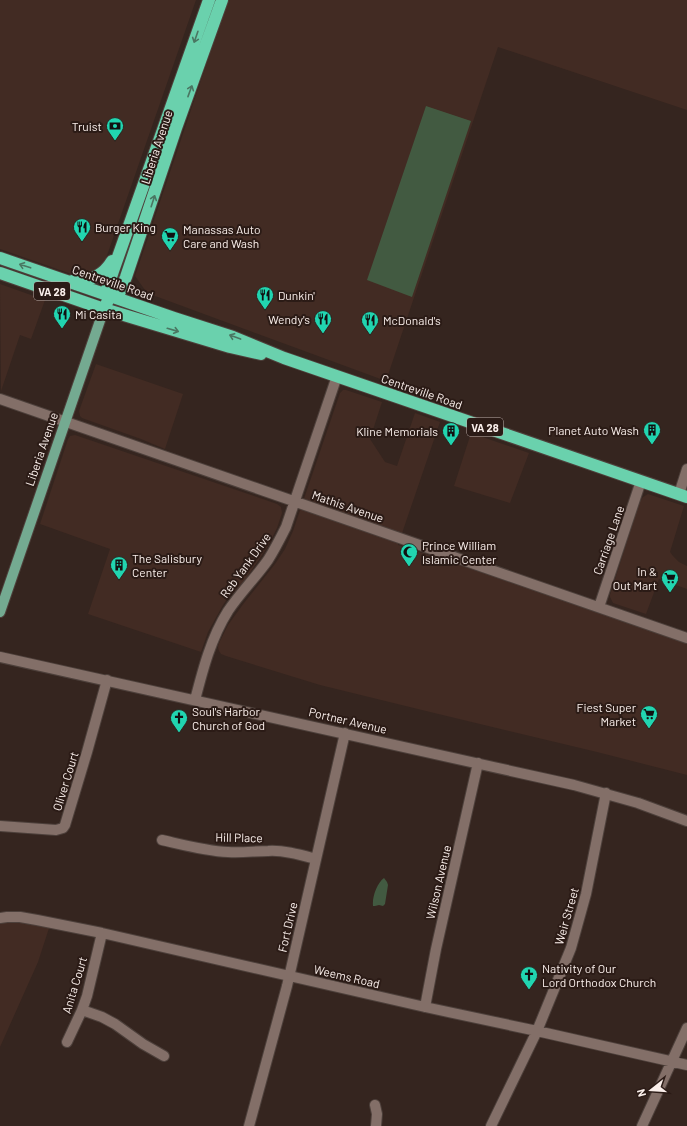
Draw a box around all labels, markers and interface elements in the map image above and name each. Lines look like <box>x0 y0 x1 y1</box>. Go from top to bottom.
one-way arrow <box>191 30 199 42</box>
one-way arrow <box>186 86 194 98</box>
street label: Liberia Avenue <box>137 108 175 186</box>
bank icon: Truist <box>105 116 125 141</box>
place label: Truist <box>72 119 102 133</box>
one-way arrow <box>149 195 157 207</box>
restaurant icon: Burger King <box>72 217 92 242</box>
place label: Burger King <box>95 220 156 234</box>
place label: Manassas Auto Care and Wash <box>183 222 260 250</box>
supermarket icon: Manassas Auto Care and Wash <box>160 226 180 251</box>
one-way arrow <box>18 262 31 269</box>
street label: Centreville Road <box>71 262 155 302</box>
road number: VA 28 <box>34 282 70 300</box>
restaurant icon: Dunkin' <box>255 285 275 310</box>
place label: Dunkin' <box>278 288 315 302</box>
restaurant icon: Mi Casita <box>52 304 72 329</box>
place label: Mi Casita <box>75 307 122 321</box>
restaurant icon: Wendy's <box>313 309 333 334</box>
restaurant icon: McDonald's <box>360 310 380 335</box>
place label: Wendy's <box>268 312 310 326</box>
place label: McDonald's <box>383 313 441 327</box>
one-way arrow <box>166 327 179 334</box>
one-way arrow <box>229 333 241 341</box>
street label: Centreville Road <box>380 371 464 411</box>
street label: Liberia Avenue <box>22 410 60 488</box>
road number: VA 28 <box>467 418 503 436</box>
building icon: Planet Auto Wash <box>642 420 662 445</box>
building icon: Kline Memorials <box>441 421 461 446</box>
place label: Planet Auto Wash <box>548 423 639 437</box>
place label: Kline Memorials <box>356 424 438 438</box>
street label: Mathis Avenue <box>310 487 386 525</box>
street label: Carriage Lane <box>590 504 626 576</box>
street label: Reb Yank Drive <box>217 530 273 600</box>
place label: Prince William Islamic Center <box>422 538 497 566</box>
mosque icon: Prince William Islamic Center <box>399 542 419 567</box>
place label: The Salisbury Center <box>132 551 202 579</box>
building icon: The Salisbury Center <box>109 555 129 580</box>
place label: In & Out Mart <box>613 564 657 592</box>
supermarket icon: In & Out Mart <box>660 568 680 593</box>
place label: Fiest Super Market <box>577 700 637 728</box>
place label: Soul's Harbor Church of God <box>192 704 265 732</box>
street label: Portner Avenue <box>307 704 389 736</box>
supermarket icon: Fiest Super Market <box>639 704 659 729</box>
church icon: Soul's Harbor Church of God <box>169 708 189 733</box>
street label: Oliver Court <box>49 750 81 812</box>
street label: Hill Place <box>215 830 263 844</box>
street label: Wilson Avenue <box>423 844 453 920</box>
street label: Weir Street <box>551 886 581 946</box>
street label: Fort Drive <box>274 901 300 953</box>
street label: Anita Court <box>59 955 89 1015</box>
place label: Nativity of Our Lord Orthodox Church <box>542 961 656 989</box>
street label: Weems Road <box>313 962 381 990</box>
church icon: Nativity of Our Lord Orthodox Church <box>519 965 539 990</box>
north arrow <box>631 1070 671 1110</box>
text: N <box>634 1088 648 1098</box>

